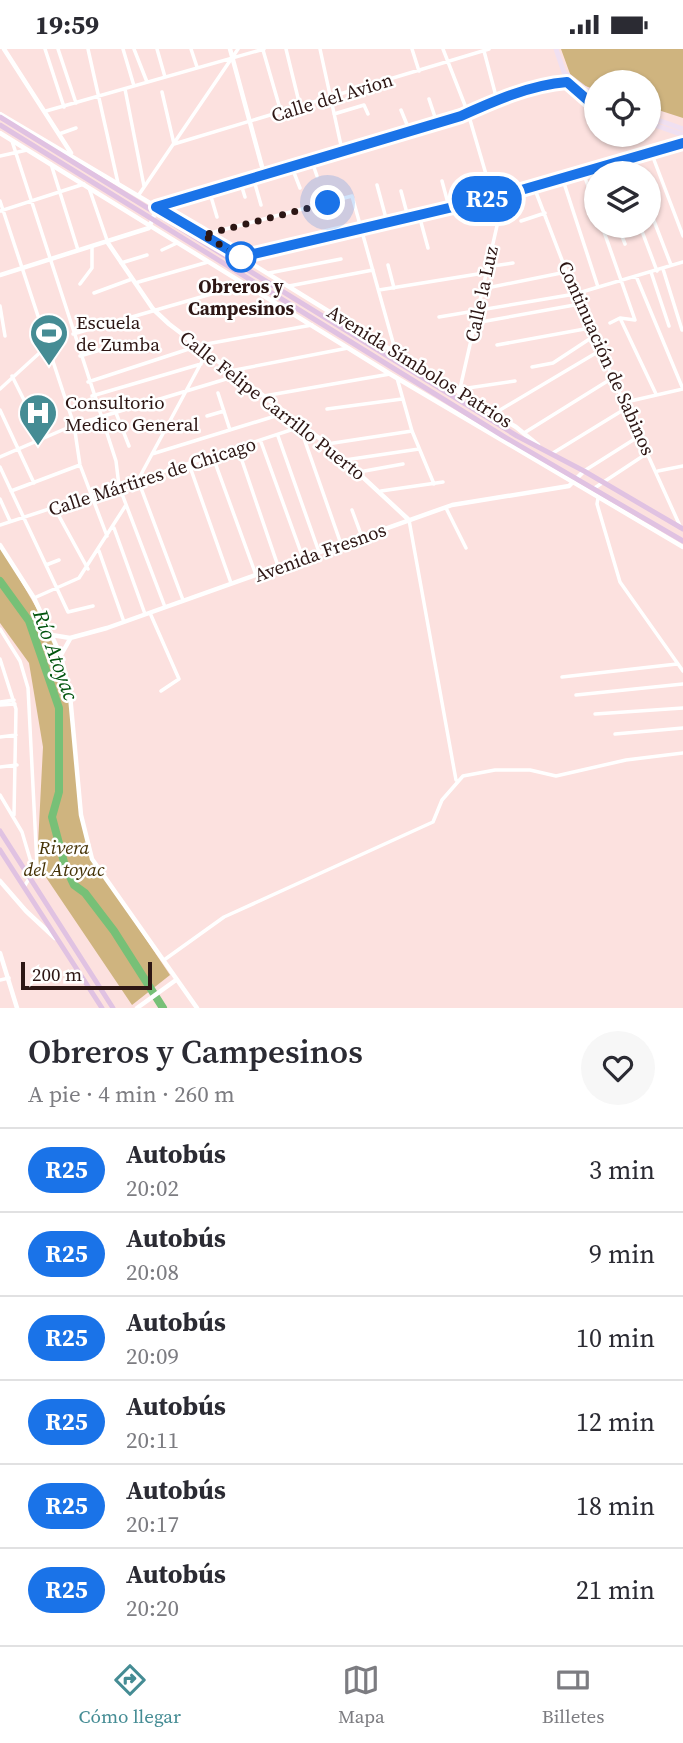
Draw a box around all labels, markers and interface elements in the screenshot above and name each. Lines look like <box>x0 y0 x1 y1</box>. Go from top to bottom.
text: 19:59 <box>35 7 99 43</box>
street label: Calle del Avion <box>268 66 396 128</box>
map controls <box>584 70 661 238</box>
button: locate <box>584 70 661 147</box>
button: layers <box>584 161 661 238</box>
line badge: R25 <box>447 176 527 222</box>
text: R25 <box>466 182 508 215</box>
your location <box>310 185 345 220</box>
marker: Obreros y Campesinos <box>226 242 256 272</box>
street label: Calle la Luz <box>458 243 504 344</box>
street label: Continuación de Sabinos <box>552 257 662 459</box>
place label: Obreros y Campesinos <box>188 273 294 321</box>
street label: Avenida Símbolos Patrios <box>322 298 518 434</box>
place label: Escuela de Zumba <box>76 309 160 357</box>
sports icon: Escuela de Zumba <box>28 312 70 367</box>
street label: Calle Felipe Carrillo Puerto <box>175 324 371 486</box>
place label: Consultorio Medico General <box>65 389 199 437</box>
hospital icon: Consultorio Medico General <box>17 392 59 447</box>
street label: Calle Mártires de Chicago <box>45 430 259 522</box>
street label: Avenida Fresnos <box>250 516 390 588</box>
water label: Río Atoyac <box>26 605 86 705</box>
park label: Rivera del Atoyac <box>23 834 105 882</box>
scale bar <box>21 959 152 991</box>
text: 200 m <box>32 961 82 987</box>
text: Obreros y Campesinos <box>28 1029 363 1074</box>
button: heart <box>581 1031 655 1105</box>
text: A pie · 4 min · 260 m <box>28 1078 235 1110</box>
text: Autobús <box>126 1136 226 1172</box>
text: 3 min <box>589 1152 655 1188</box>
text: R25 <box>45 1153 88 1186</box>
text: 20:02 <box>126 1172 179 1204</box>
text: Autobús <box>126 1220 226 1256</box>
text: 9 min <box>589 1236 655 1272</box>
text: R25 <box>45 1237 88 1270</box>
text: 20:08 <box>126 1256 179 1288</box>
text: Autobús <box>126 1304 226 1340</box>
text: 10 min <box>576 1320 655 1356</box>
text: R25 <box>45 1321 88 1354</box>
text: 20:09 <box>126 1340 179 1372</box>
text: Autobús <box>126 1388 226 1424</box>
text: 12 min <box>576 1404 655 1440</box>
text: R25 <box>45 1405 88 1438</box>
text: 20:11 <box>126 1424 179 1456</box>
text: Autobús <box>126 1472 226 1508</box>
text: 18 min <box>576 1488 655 1524</box>
text: R25 <box>45 1489 88 1522</box>
text: 20:17 <box>126 1508 179 1540</box>
text: Autobús <box>126 1556 226 1592</box>
text: 21 min <box>576 1572 655 1608</box>
text: R25 <box>45 1573 88 1606</box>
text: 20:20 <box>126 1592 179 1624</box>
tab: Cómo llegar <box>78 1661 181 1729</box>
tab: Mapa <box>338 1661 385 1729</box>
tab: Billetes <box>542 1661 604 1729</box>

